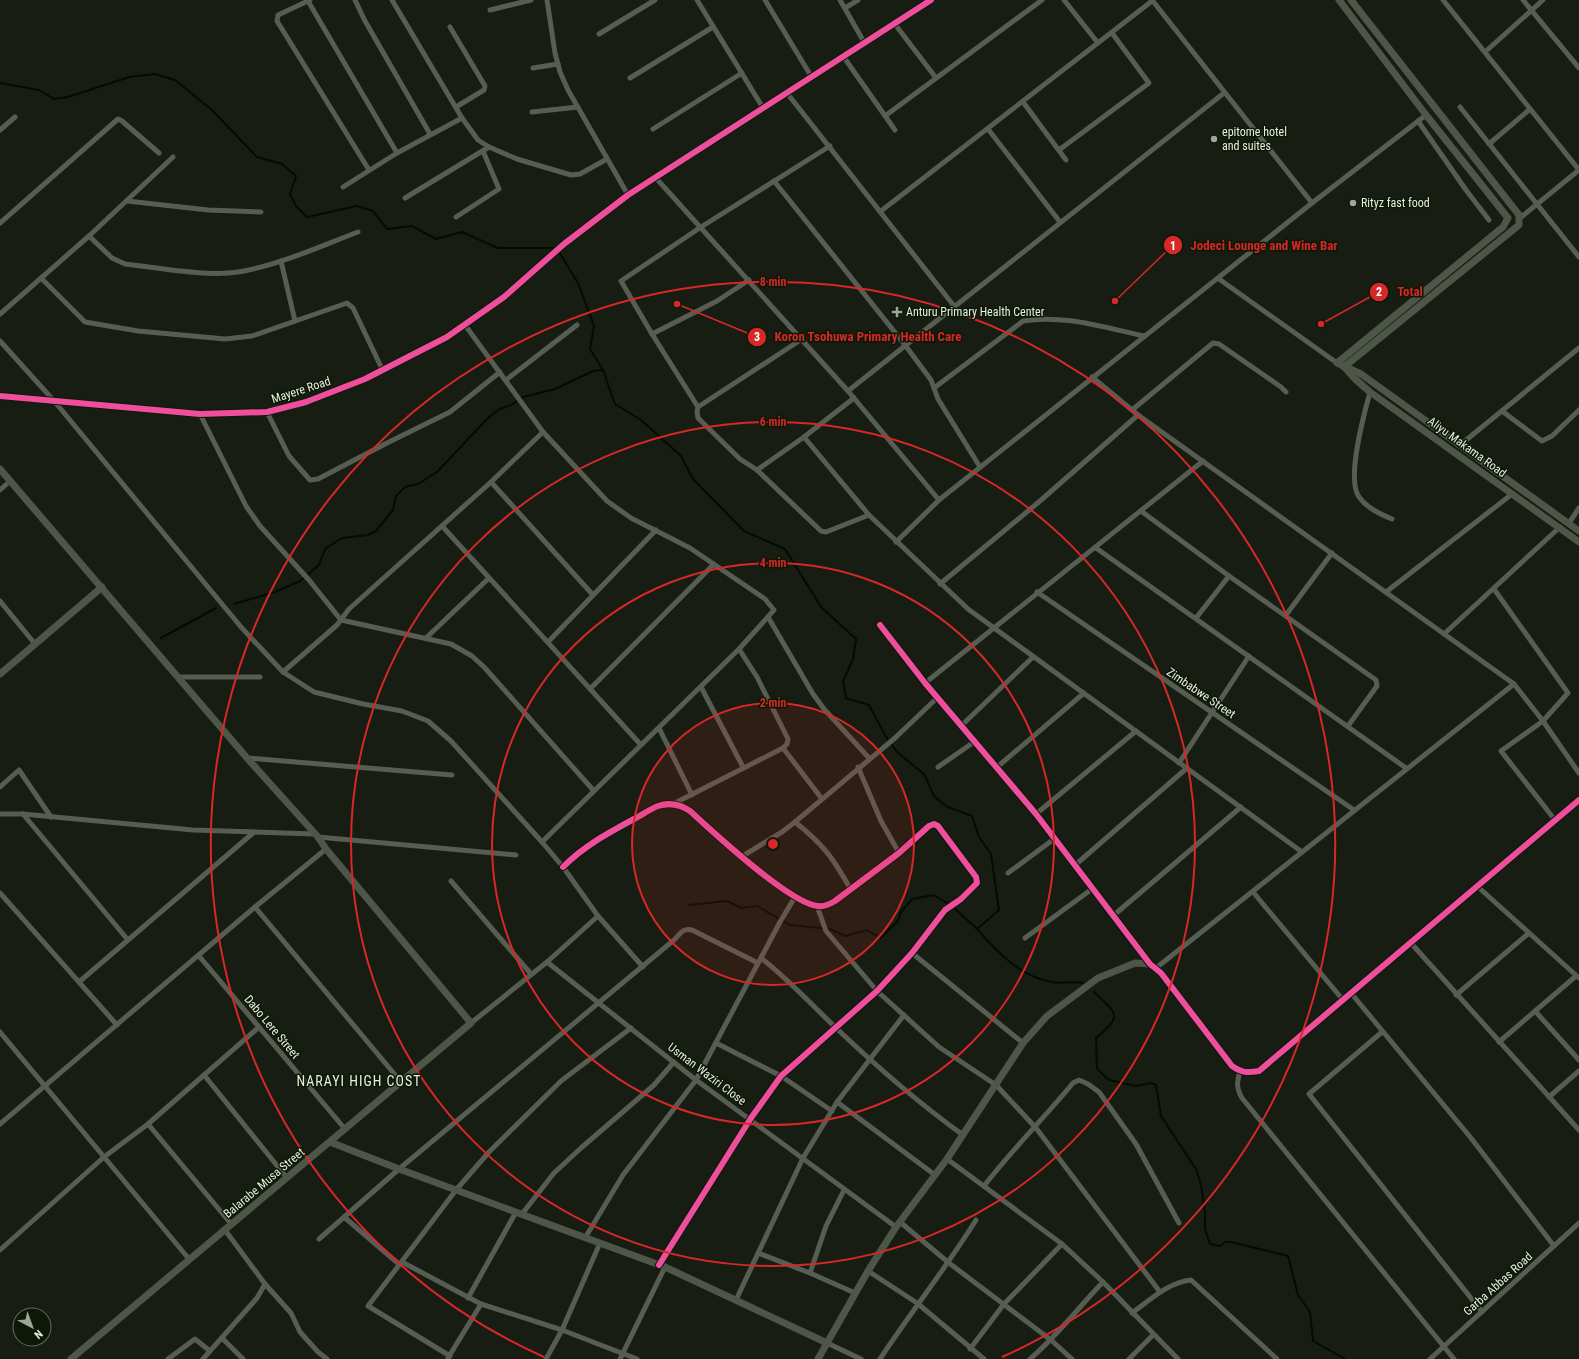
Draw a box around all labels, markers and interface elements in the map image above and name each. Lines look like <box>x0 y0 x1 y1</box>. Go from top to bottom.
place label: epitome hotel and suites <box>1222 125 1287 153</box>
marker: epitome hotel and suites <box>1209 134 1219 144</box>
place label: Rityz fast food <box>1361 196 1430 210</box>
marker: Rityz fast food <box>1348 198 1358 208</box>
callout: Jodeci Lounge and Wine Bar <box>1163 233 1346 258</box>
text: Jodeci Lounge and Wine Bar <box>1190 238 1338 253</box>
text: 1 <box>1170 239 1176 253</box>
text: 8 min <box>760 275 786 289</box>
callout: Total <box>1369 279 1431 304</box>
text: Total <box>1397 284 1423 299</box>
text: 2 <box>1376 285 1382 299</box>
place label: Anturu Primary Health Center <box>906 305 1045 319</box>
marker: Anturu Primary Health Center <box>891 306 903 318</box>
callout: Koron Tsohuwa Primary Health Care <box>747 324 970 349</box>
text: Koron Tsohuwa Primary Health Care <box>775 329 962 344</box>
text: 3 <box>754 330 760 344</box>
street label: Mayere Road <box>270 374 332 406</box>
street label: Aliyu Makama Road <box>1425 414 1509 480</box>
text: 6 min <box>760 415 786 429</box>
text: 4 min <box>760 556 786 570</box>
street label: Zimbabwe Street <box>1164 665 1238 721</box>
text: 2 min <box>760 696 786 710</box>
centre of rings <box>766 837 780 851</box>
street label: Dabo Lere Street <box>241 992 303 1062</box>
street label: Usman Waziri Close <box>665 1040 749 1108</box>
district label: NARAYI HIGH COST <box>296 1073 422 1089</box>
street label: Balarabe Musa Street <box>221 1145 308 1221</box>
street label: Garba Abbas Road <box>1461 1249 1535 1319</box>
north arrow <box>12 1307 52 1347</box>
text: N <box>31 1327 45 1341</box>

